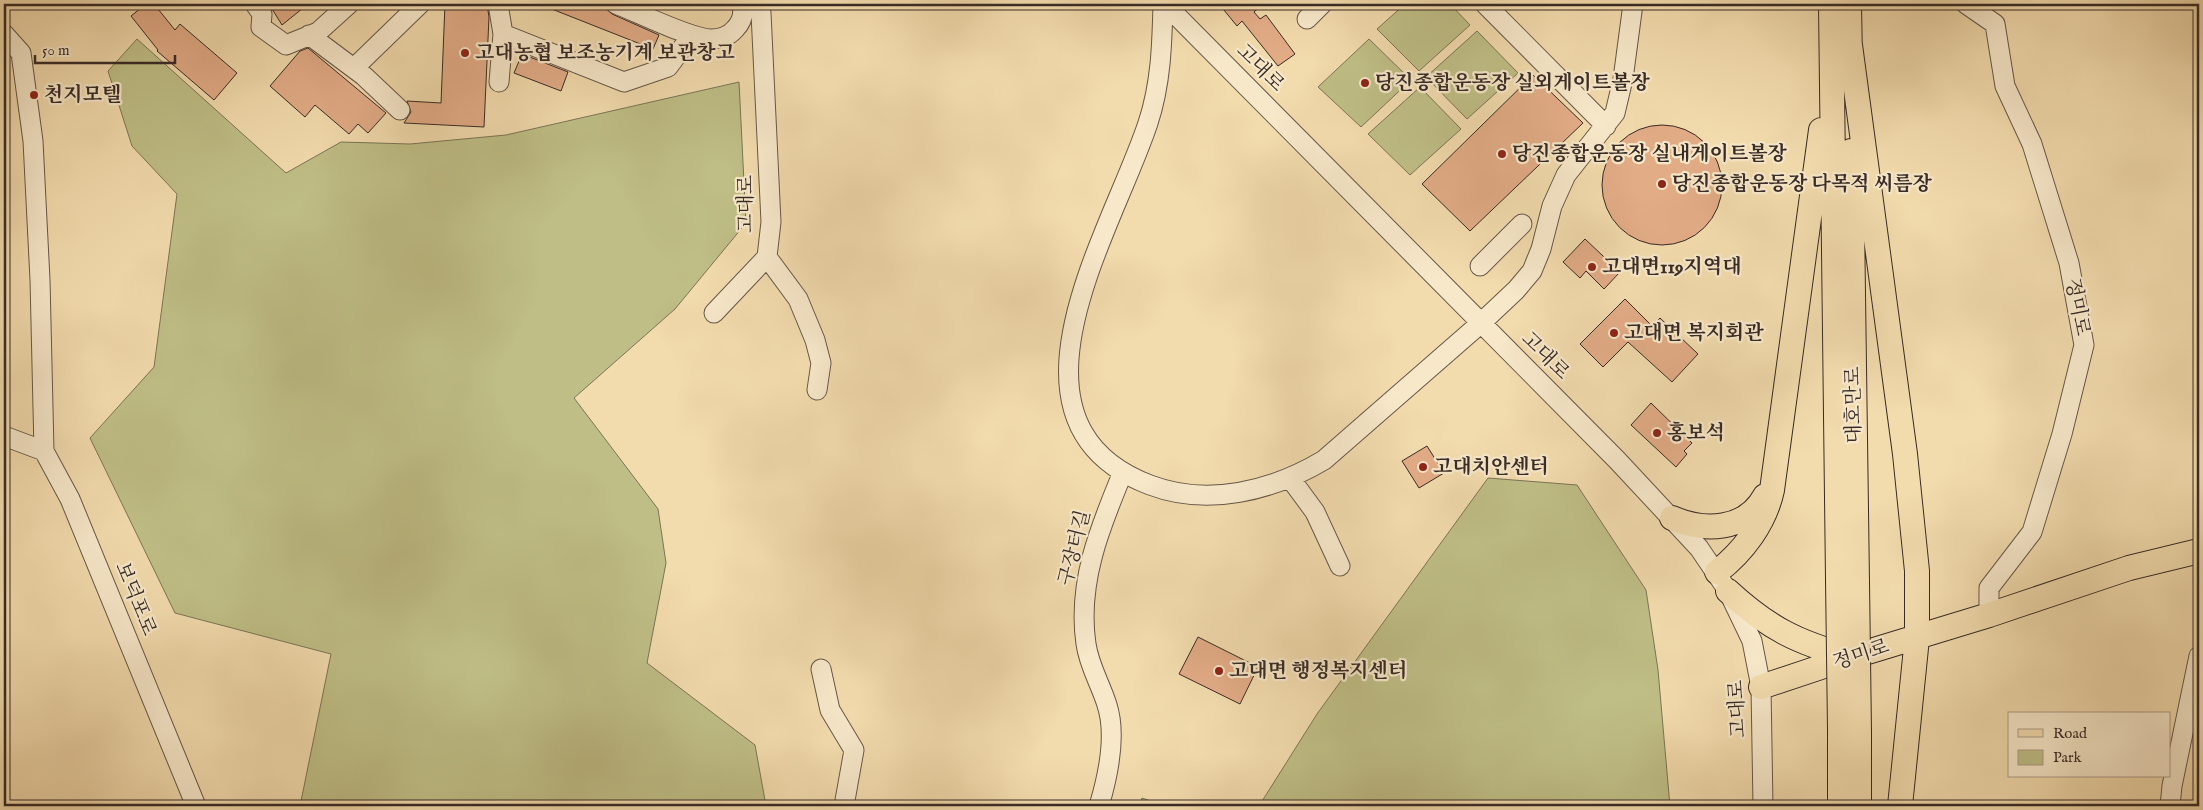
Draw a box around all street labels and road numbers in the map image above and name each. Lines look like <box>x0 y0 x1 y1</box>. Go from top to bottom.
street label: 고대로 <box>1231 39 1289 97</box>
street label: 고대로 <box>734 175 759 233</box>
street label: 정미로 <box>2059 276 2095 338</box>
street label: 고대로 <box>1516 327 1574 385</box>
street label: 대호만로 <box>1841 366 1867 444</box>
street label: 구장터길 <box>1054 507 1096 589</box>
street label: 보덕포로 <box>109 558 161 640</box>
street label: 정미로 <box>1830 634 1892 676</box>
street label: 고대로 <box>1724 679 1752 739</box>

